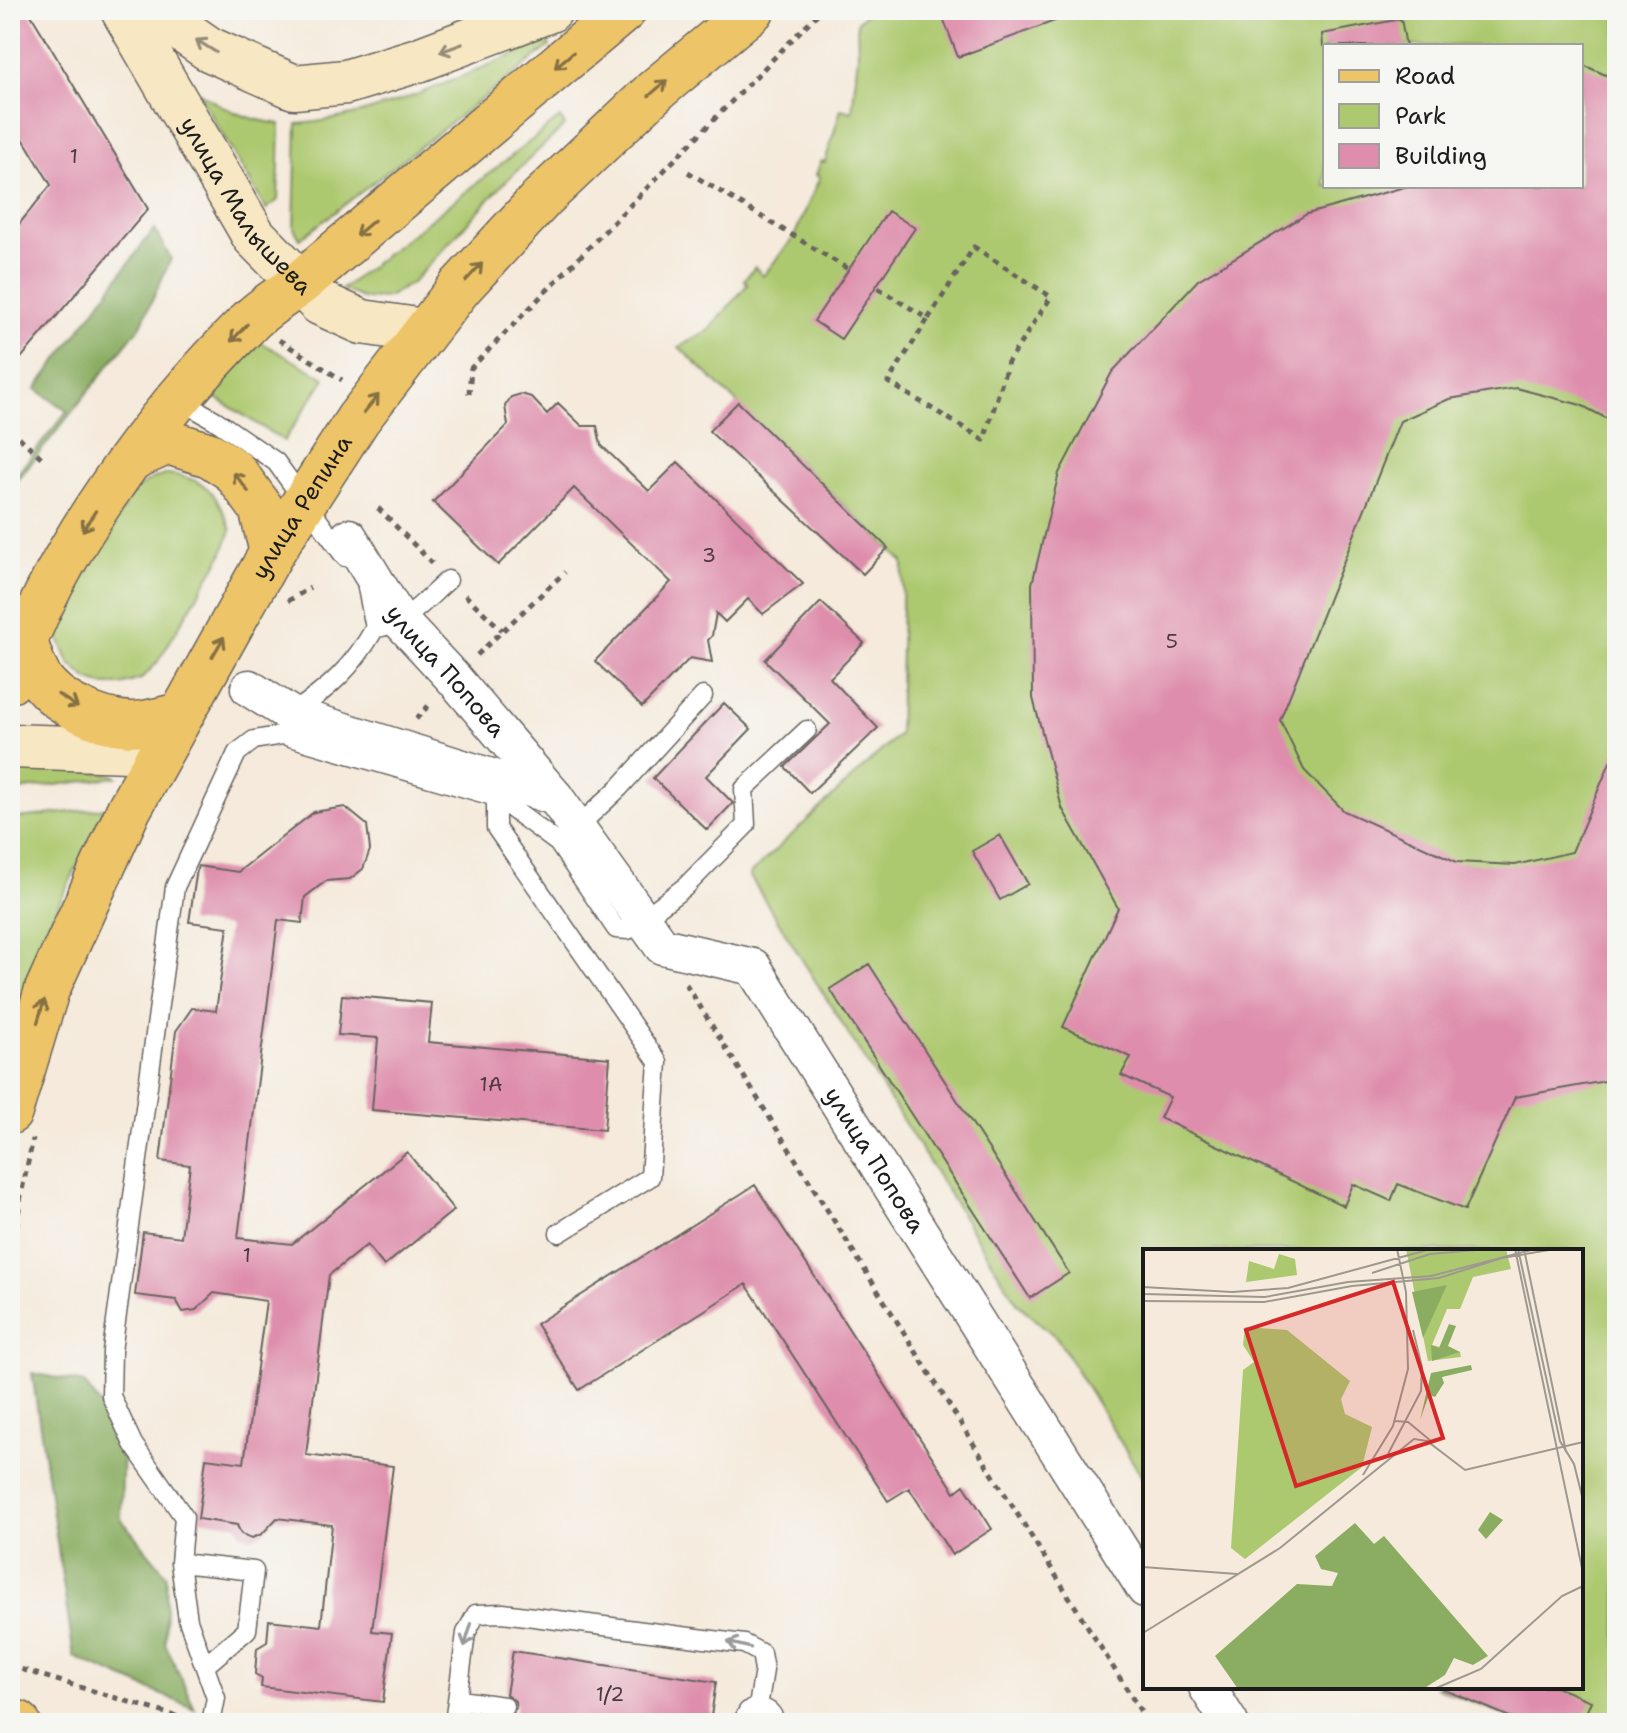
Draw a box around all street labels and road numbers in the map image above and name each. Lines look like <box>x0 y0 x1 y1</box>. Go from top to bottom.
street label: улица Малышева <box>172 111 319 302</box>
street label: улица Репина <box>244 429 360 585</box>
street label: улица Попова <box>378 599 513 744</box>
street label: улица Попова <box>817 1081 933 1239</box>

